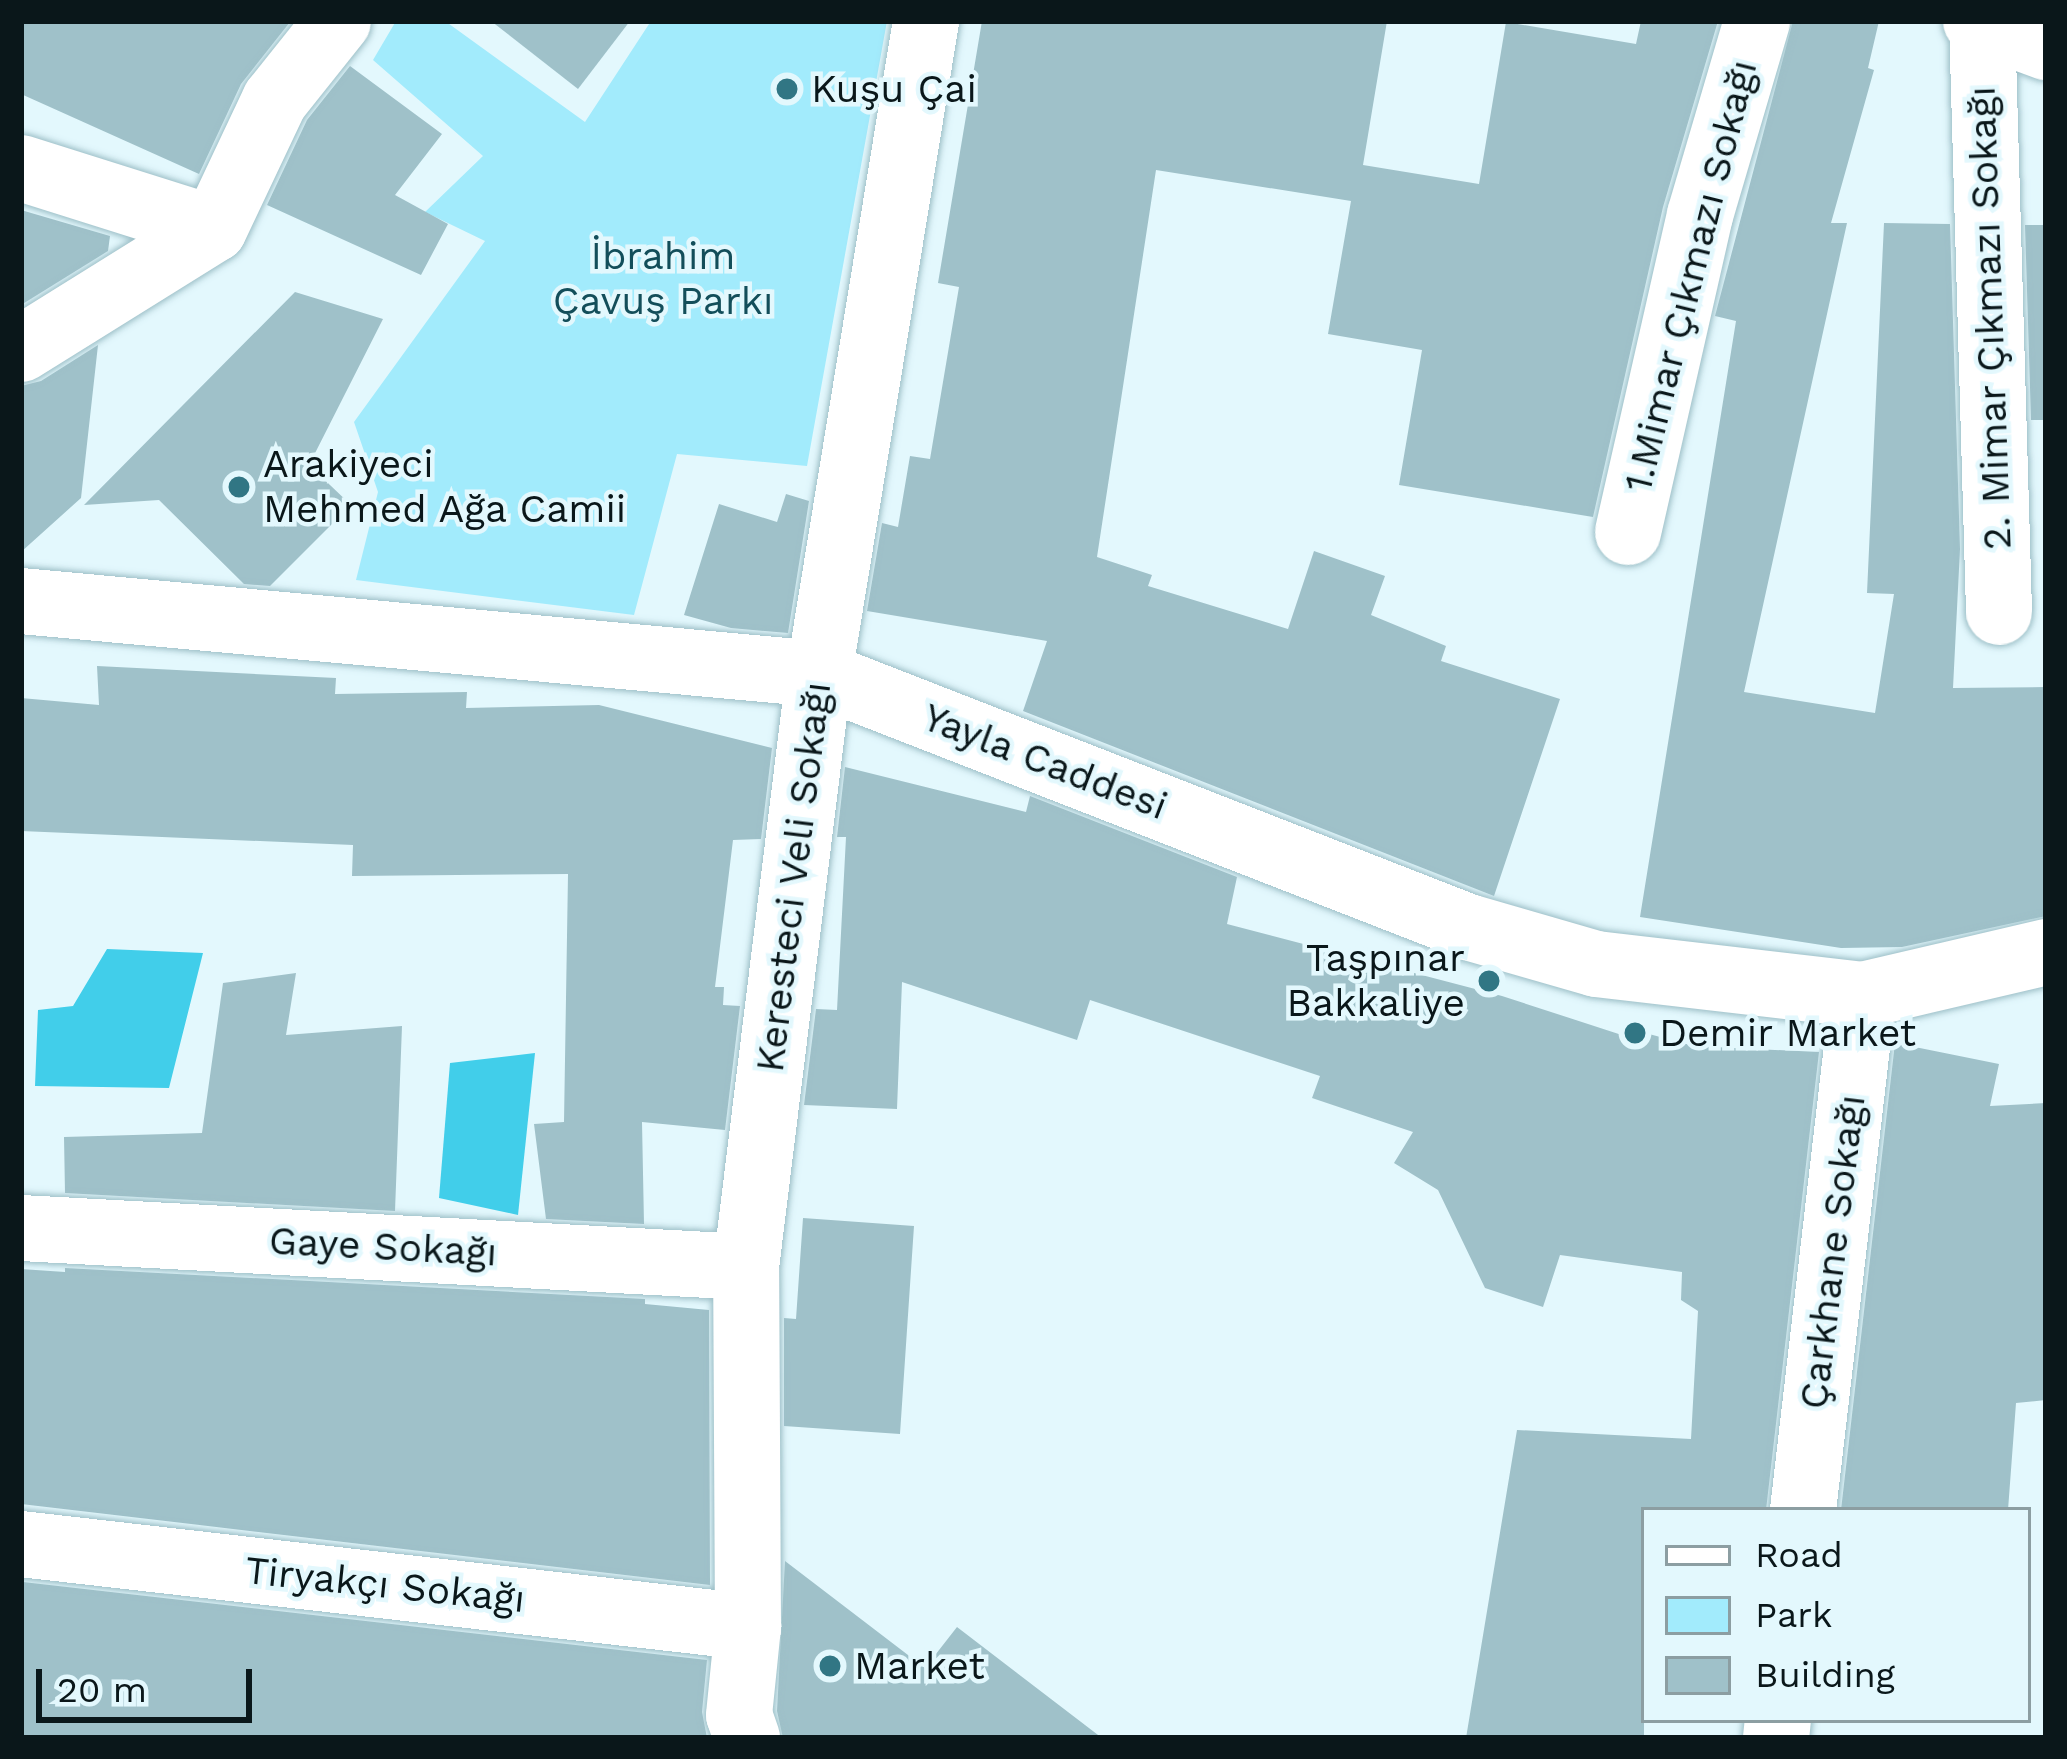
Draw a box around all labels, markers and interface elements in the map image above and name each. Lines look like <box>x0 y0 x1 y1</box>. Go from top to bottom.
street label: 1.Mimar Çıkmazı Sokağı <box>1615 55 1767 497</box>
place label: Kuşu Çai <box>811 66 977 112</box>
marker: Kuşu Çai <box>774 76 800 102</box>
street label: 2. Mimar Çıkmazı Sokağı <box>1959 85 2021 551</box>
park label: İbrahim Çavuş Parkı <box>553 234 773 325</box>
place label: Arakiyeci Mehmed Ağa Camii <box>263 442 629 533</box>
marker: Arakiyeci Mehmed Ağa Camii <box>226 474 252 500</box>
street label: Keresteci Veli Sokağı <box>747 679 841 1075</box>
street label: Yayla Caddesi <box>916 694 1174 830</box>
place label: Taşpınar Bakkaliye <box>1287 936 1465 1027</box>
marker: Taşpınar Bakkaliye <box>1476 968 1502 994</box>
place label: Demir Market <box>1659 1010 1917 1056</box>
marker: Demir Market <box>1622 1020 1648 1046</box>
street label: Çarkhane Sokağı <box>1790 1092 1876 1412</box>
street label: Gaye Sokağı <box>268 1218 498 1276</box>
legend <box>1641 1507 2031 1723</box>
text: Road <box>1755 1534 1843 1576</box>
street label: Tiryakçı Sokağı <box>243 1547 527 1623</box>
text: Park <box>1755 1594 1832 1636</box>
place label: Market <box>854 1643 985 1689</box>
scale bar <box>42 1645 258 1719</box>
marker: Market <box>817 1653 843 1679</box>
text: Building <box>1755 1654 1895 1696</box>
text: 20 m <box>57 1669 147 1711</box>

